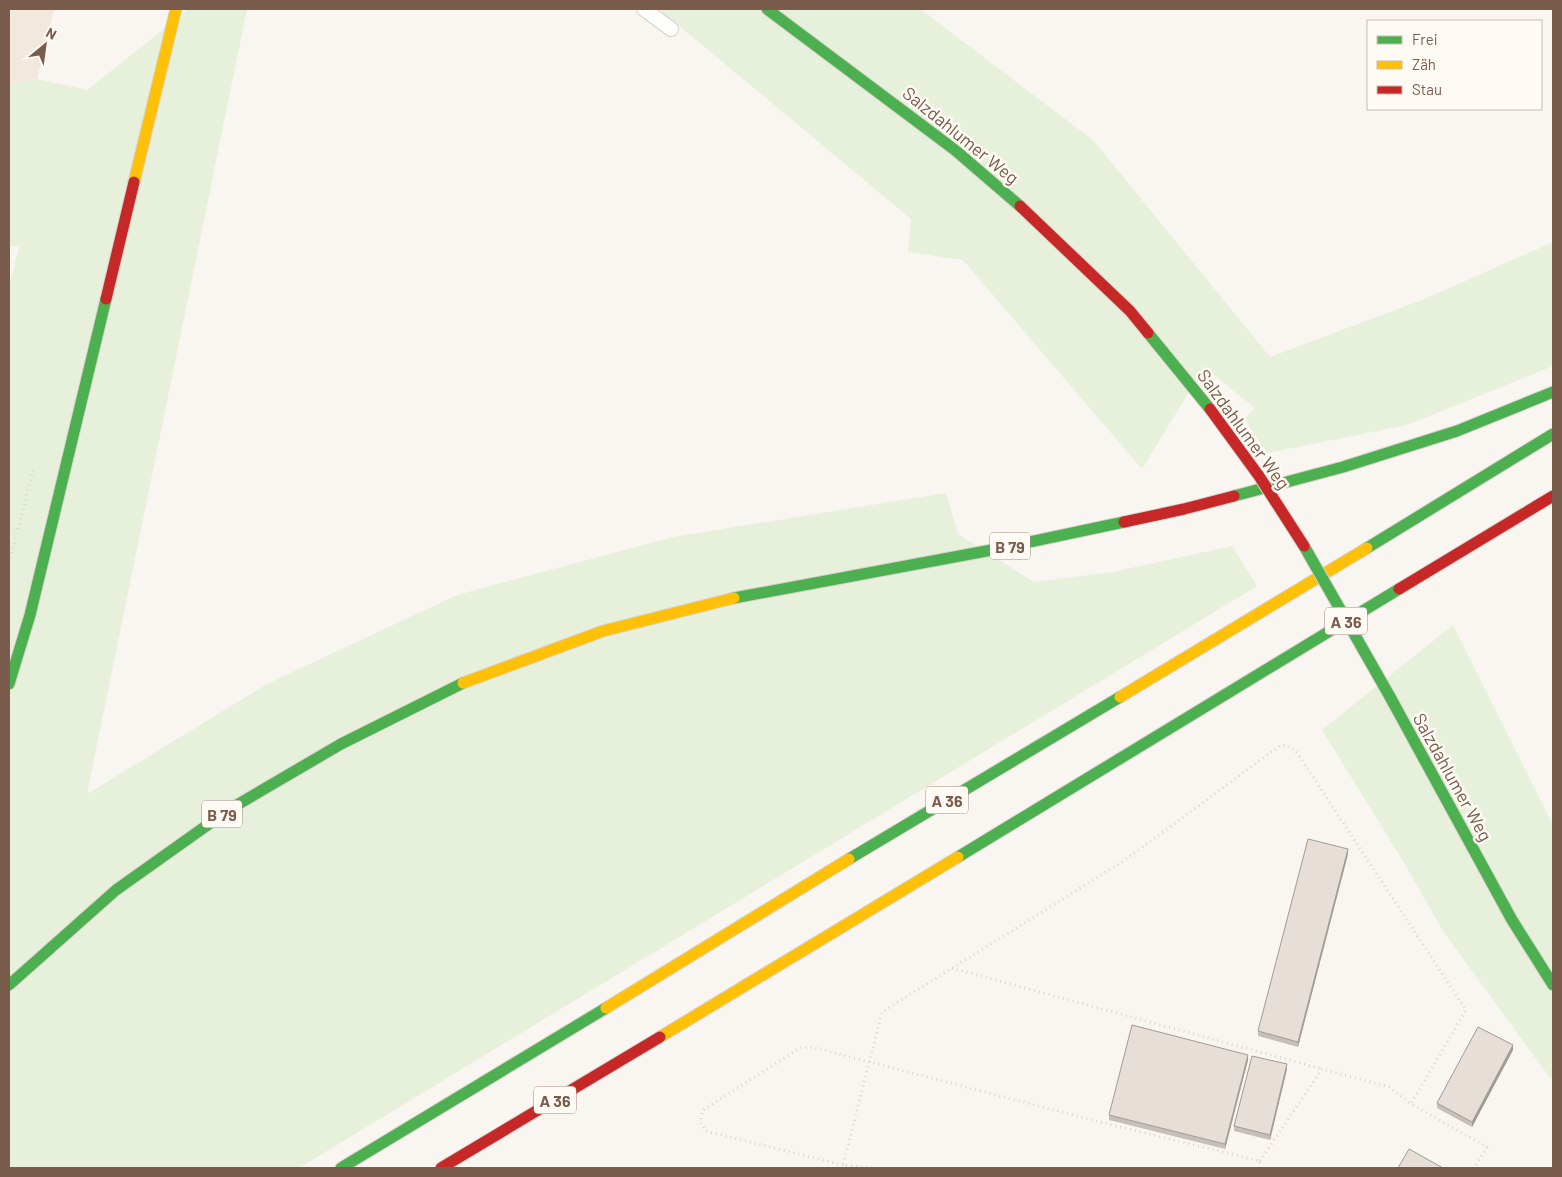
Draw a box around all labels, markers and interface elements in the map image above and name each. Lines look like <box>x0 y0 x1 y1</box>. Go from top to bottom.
north arrow <box>20 20 70 70</box>
legend <box>1367 20 1542 110</box>
text: N <box>43 24 60 43</box>
text: Frei <box>1412 30 1438 48</box>
text: Zäh <box>1412 55 1436 73</box>
text: Stau <box>1412 80 1442 98</box>
street label: Salzdahlumer Weg <box>899 81 1023 189</box>
street label: Salzdahlumer Weg <box>1193 365 1295 493</box>
road number: B 79 <box>990 532 1030 560</box>
road number: A 36 <box>1325 608 1367 634</box>
street label: Salzdahlumer Weg <box>1409 709 1497 845</box>
road number: A 36 <box>926 786 968 814</box>
road number: B 79 <box>202 801 242 828</box>
road number: A 36 <box>534 1086 576 1114</box>

